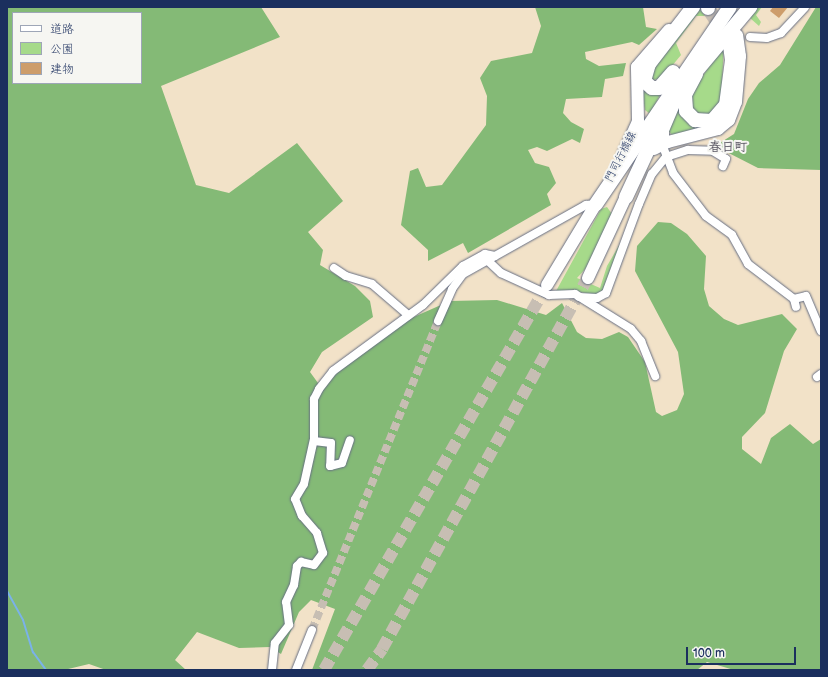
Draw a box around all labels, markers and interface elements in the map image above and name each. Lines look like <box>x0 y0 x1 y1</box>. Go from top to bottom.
legend <box>12 12 142 84</box>
text: 道路 <box>50 22 74 37</box>
text: 公園 <box>50 42 74 57</box>
text: 建物 <box>50 62 74 77</box>
street label: 門司行橋線 <box>603 130 639 184</box>
district label: 春日町 <box>709 139 747 155</box>
scale bar <box>688 639 798 665</box>
text: 100 m <box>693 646 725 661</box>

